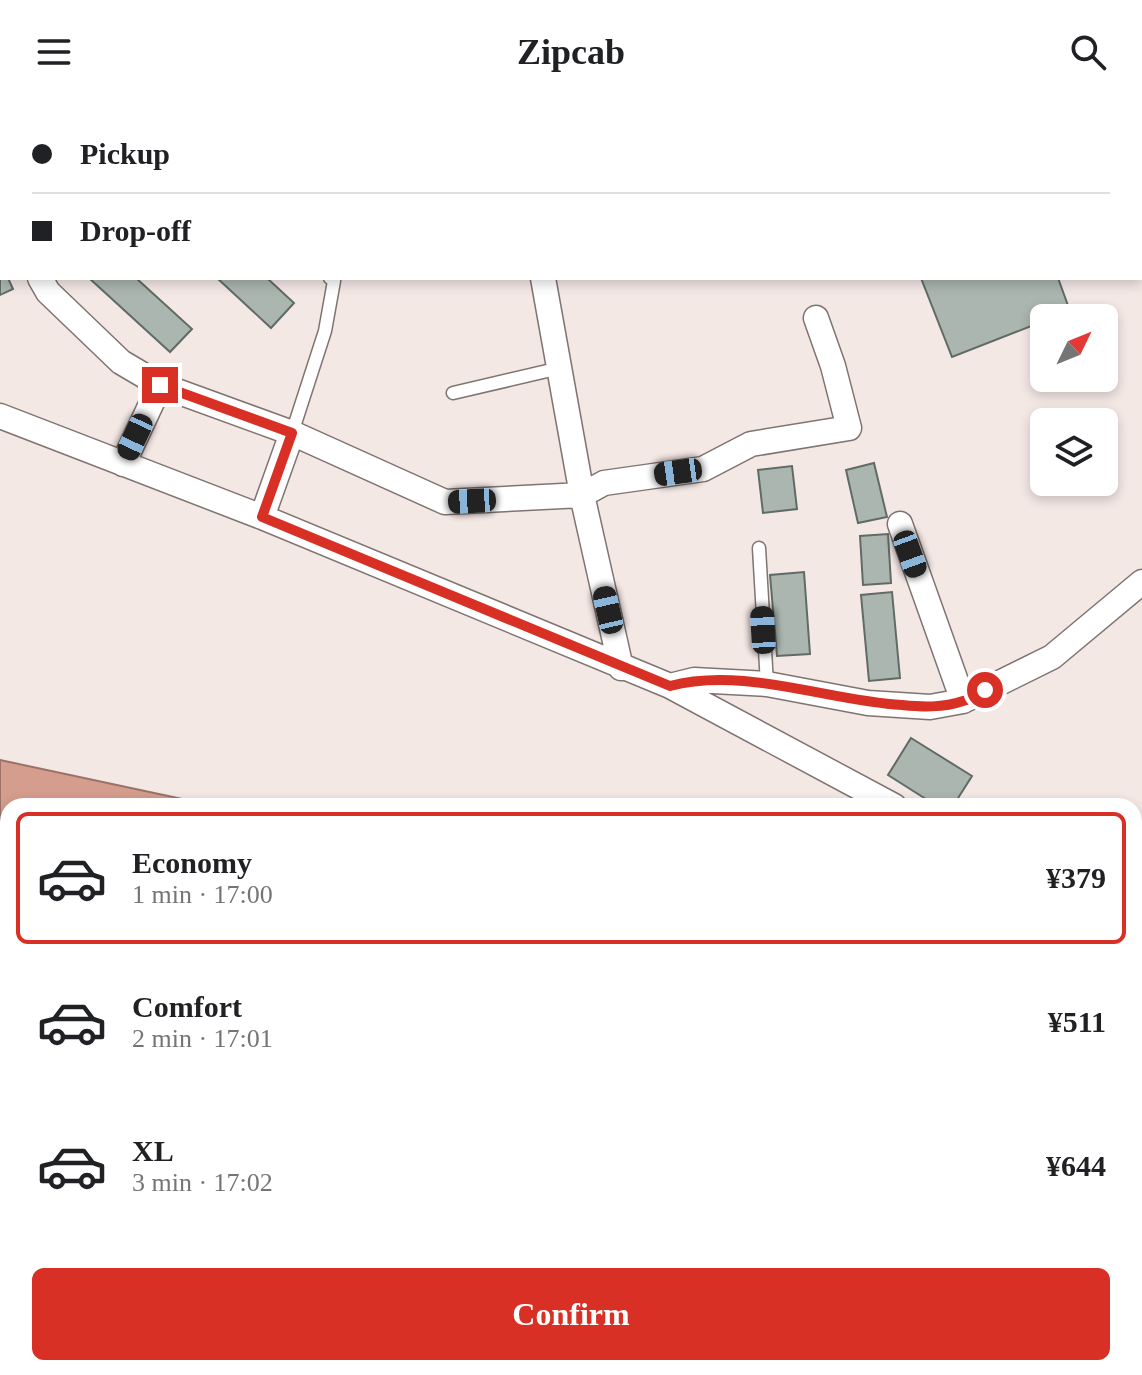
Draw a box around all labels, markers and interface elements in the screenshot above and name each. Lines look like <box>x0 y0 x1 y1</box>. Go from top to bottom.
icon: menu <box>32 30 76 74</box>
icon: search <box>1066 30 1110 74</box>
text: Zipcab <box>517 32 625 72</box>
text: Pickup <box>80 137 170 170</box>
text: Drop-off <box>80 214 191 247</box>
north arrow <box>1030 304 1118 392</box>
map controls <box>1030 304 1118 496</box>
route end <box>142 367 178 403</box>
button: layers <box>1030 408 1118 496</box>
car <box>114 410 156 464</box>
car <box>653 457 703 487</box>
car <box>447 488 497 514</box>
car <box>891 527 929 581</box>
car <box>591 584 625 636</box>
car <box>750 605 776 655</box>
route start <box>967 672 1003 708</box>
icon: car <box>36 842 108 914</box>
text: Economy <box>132 846 252 879</box>
text: ¥379 <box>1046 861 1106 894</box>
text: 1 min · 17:00 <box>132 880 273 909</box>
icon: car <box>36 986 108 1058</box>
text: Comfort <box>132 990 242 1023</box>
text: ¥511 <box>1048 1005 1106 1038</box>
text: 2 min · 17:01 <box>132 1024 273 1053</box>
icon: car <box>36 1130 108 1202</box>
text: XL <box>132 1134 174 1167</box>
text: ¥644 <box>1046 1149 1106 1182</box>
text: 3 min · 17:02 <box>132 1168 273 1197</box>
button: Confirm <box>32 1268 1110 1360</box>

